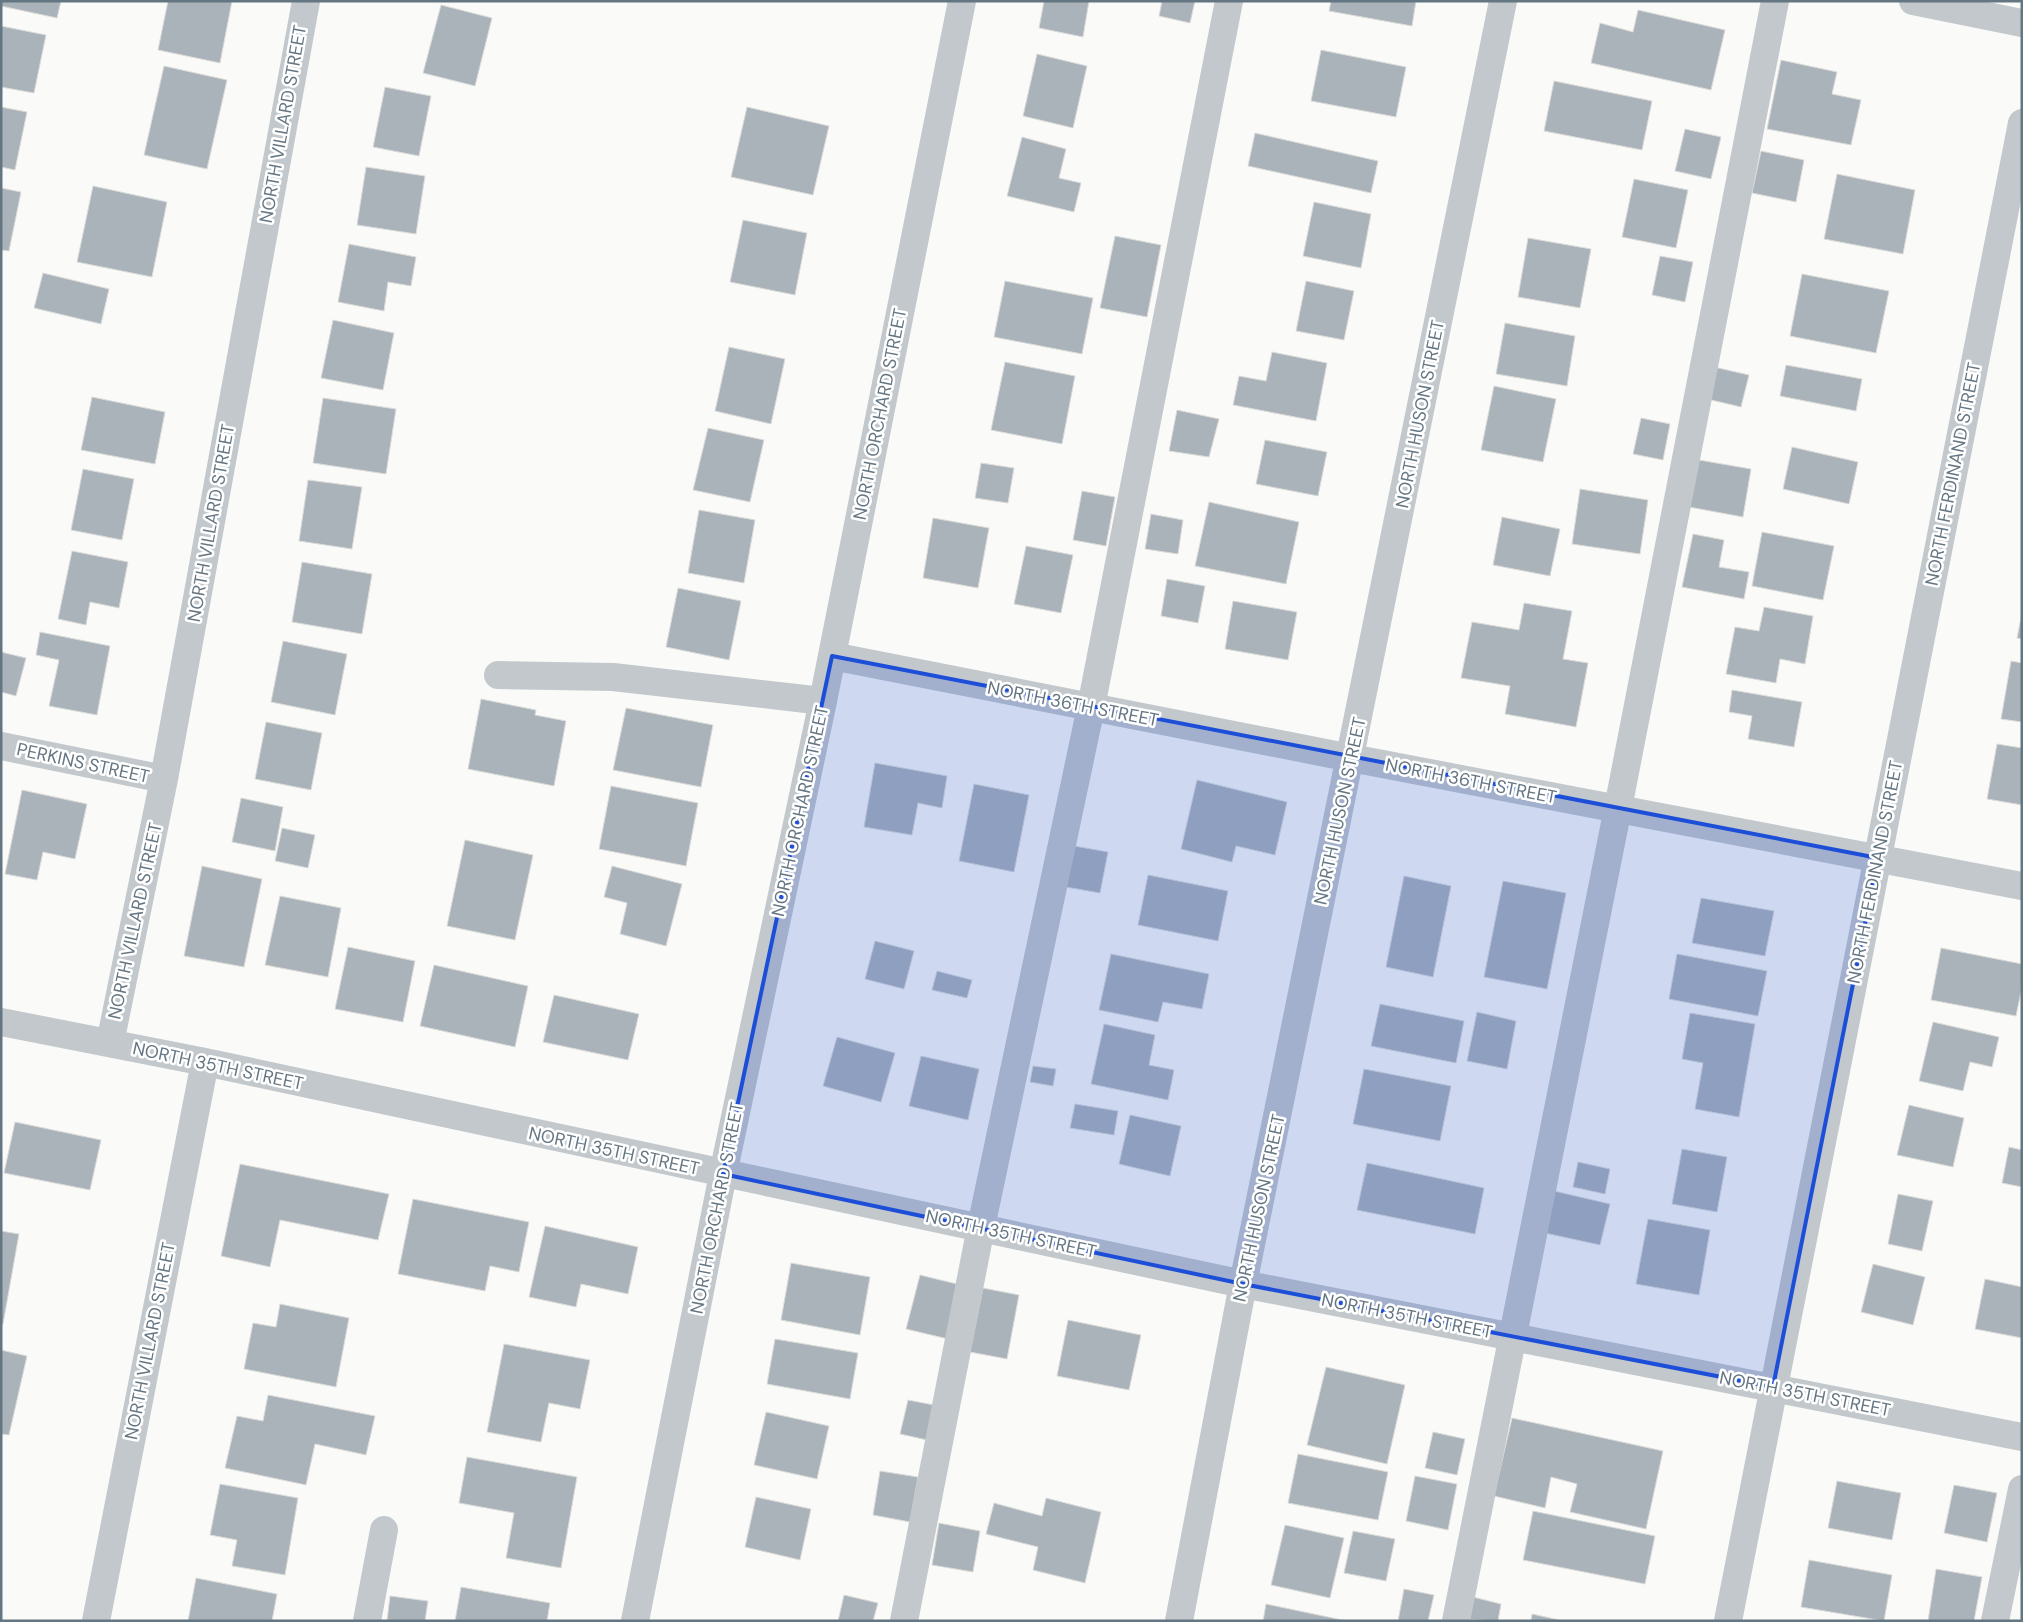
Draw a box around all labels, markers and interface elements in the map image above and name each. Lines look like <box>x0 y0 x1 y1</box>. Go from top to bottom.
street label: NORTH VILLARD STREET <box>254 23 312 225</box>
street label: NORTH ORCHARD STREET <box>848 306 912 522</box>
street label: NORTH HUSON STREET <box>1390 318 1450 510</box>
street label: NORTH FERDINAND STREET <box>1920 360 1986 588</box>
street label: NORTH VILLARD STREET <box>182 422 240 624</box>
street label: NORTH 36TH STREET <box>985 676 1161 732</box>
street label: NORTH ORCHARD STREET <box>766 703 834 919</box>
street label: NORTH HUSON STREET <box>1308 715 1372 907</box>
street label: PERKINS STREET <box>14 737 152 789</box>
street label: NORTH 36TH STREET <box>1383 753 1559 809</box>
street label: NORTH FERDINAND STREET <box>1842 758 1908 986</box>
street label: NORTH VILLARD STREET <box>102 820 168 1022</box>
street label: NORTH 35TH STREET <box>130 1036 306 1096</box>
street label: NORTH ORCHARD STREET <box>685 1100 749 1316</box>
street label: NORTH HUSON STREET <box>1227 1112 1291 1304</box>
street label: NORTH 35TH STREET <box>526 1121 702 1181</box>
street label: NORTH 35TH STREET <box>923 1204 1099 1264</box>
street label: NORTH VILLARD STREET <box>119 1240 181 1442</box>
street label: NORTH 35TH STREET <box>1319 1288 1495 1344</box>
street label: NORTH 35TH STREET <box>1717 1366 1893 1422</box>

